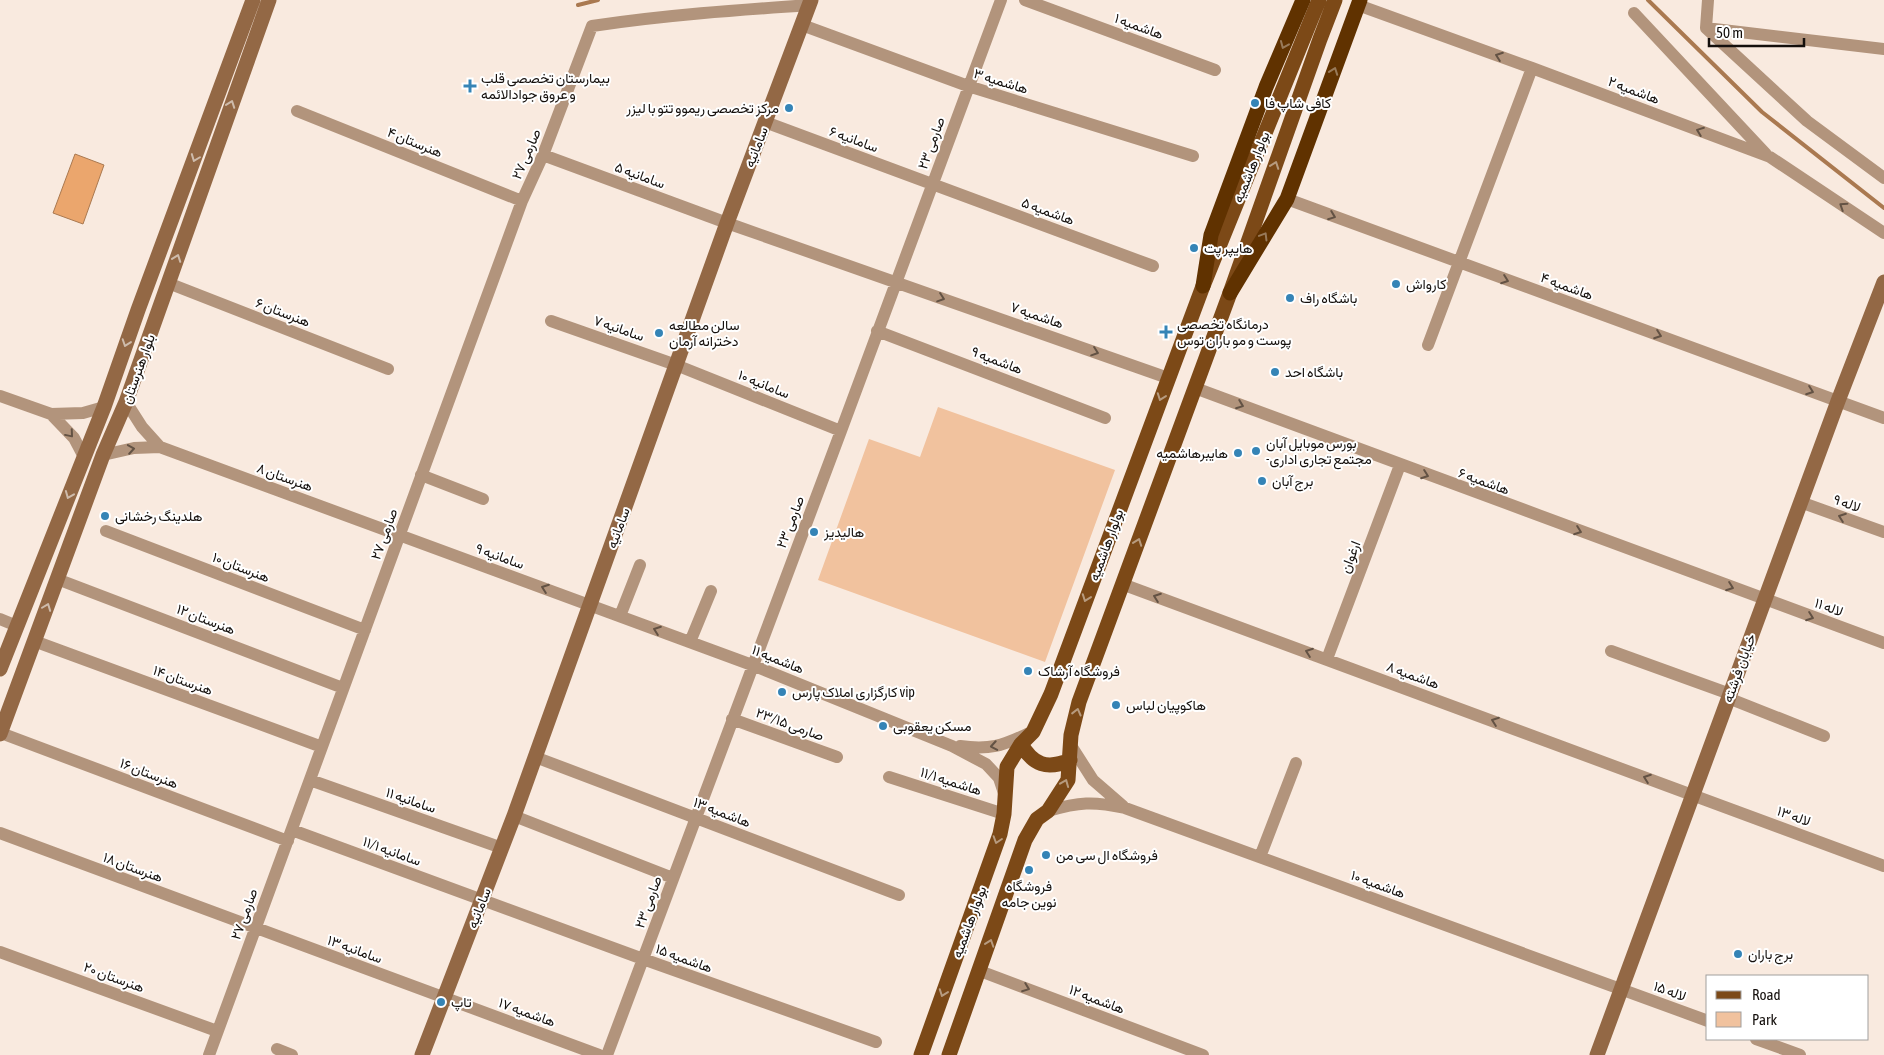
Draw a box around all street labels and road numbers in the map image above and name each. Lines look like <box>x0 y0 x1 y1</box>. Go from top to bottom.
street label: هاشمیه ۱ <box>1112 10 1166 42</box>
street label: هاشمیه ۳ <box>972 65 1030 97</box>
street label: هاشمیه ۲ <box>1606 73 1662 107</box>
street label: صارمی ۲۳ <box>914 114 949 172</box>
street label: سامانیه ۶ <box>827 123 881 155</box>
street label: هنرستان ۴ <box>385 124 445 161</box>
street label: سامانیه <box>741 124 771 170</box>
street label: صارمی ۲۷ <box>508 126 545 182</box>
street label: بولوار هاشمیه <box>1229 129 1273 205</box>
street label: سامانیه ۵ <box>613 159 667 191</box>
street label: هاشمیه ۵ <box>1019 194 1077 228</box>
street label: هاشمیه ۴ <box>1539 269 1596 303</box>
street label: هنرستان ۶ <box>253 294 313 331</box>
street label: هاشمیه ۷ <box>1008 298 1066 332</box>
street label: سامانیه ۷ <box>592 312 646 344</box>
street label: بلوار هنرستان <box>118 332 159 406</box>
street label: هاشمیه ۹ <box>969 343 1025 377</box>
street label: سامانیه ۱۰ <box>736 366 792 402</box>
street label: هنرستان ۸ <box>254 459 315 496</box>
street label: هاشمیه ۶ <box>1456 464 1512 498</box>
street label: لاله ۹ <box>1831 491 1863 515</box>
street label: صارمی ۲۳ <box>773 493 808 551</box>
street label: سامانیه <box>603 505 633 551</box>
street label: صارمی ۲۷ <box>367 506 402 562</box>
street label: بولوار هاشمیه <box>1086 507 1127 583</box>
street label: ارغوان <box>1337 539 1364 576</box>
street label: سامانیه ۹ <box>473 540 527 572</box>
street label: هنرستان ۱۰ <box>210 549 272 586</box>
street label: لاله ۱۱ <box>1813 594 1845 620</box>
street label: هنرستان ۱۲ <box>174 600 238 639</box>
street label: خیابان فرشته <box>1719 632 1760 705</box>
street label: هاشمیه ۱۱ <box>750 641 807 677</box>
street label: هاشمیه ۸ <box>1384 658 1442 692</box>
street label: هنرستان ۱۴ <box>151 662 215 699</box>
street label: صارمی ۲۳/۱۵ <box>753 704 827 745</box>
street label: هنرستان ۱۶ <box>117 755 181 792</box>
street label: هاشمیه ۱۱/۱ <box>918 764 984 799</box>
street label: سامانیه ۱۱ <box>384 784 438 816</box>
street label: هاشمیه ۱۳ <box>691 794 753 830</box>
street label: لاله ۱۳ <box>1775 803 1813 829</box>
street label: سامانیه ۱۱/۱ <box>361 833 423 869</box>
street label: هنرستان ۱۸ <box>101 849 165 886</box>
street label: هاشمیه ۱۰ <box>1349 867 1408 901</box>
street label: صارمی ۲۳ <box>631 873 666 931</box>
street label: بولوار هاشمیه <box>949 884 990 960</box>
street label: سامانیه <box>464 885 494 931</box>
street label: صارمی ۲۷ <box>227 886 262 942</box>
street label: سامانیه ۱۳ <box>325 932 385 966</box>
street label: هاشمیه ۱۵ <box>654 940 715 976</box>
street label: هنرستان ۲۰ <box>81 959 147 996</box>
street label: لاله ۱۵ <box>1652 978 1688 1004</box>
street label: هاشمیه ۱۲ <box>1067 981 1127 1017</box>
street label: هاشمیه ۱۷ <box>497 994 558 1030</box>

